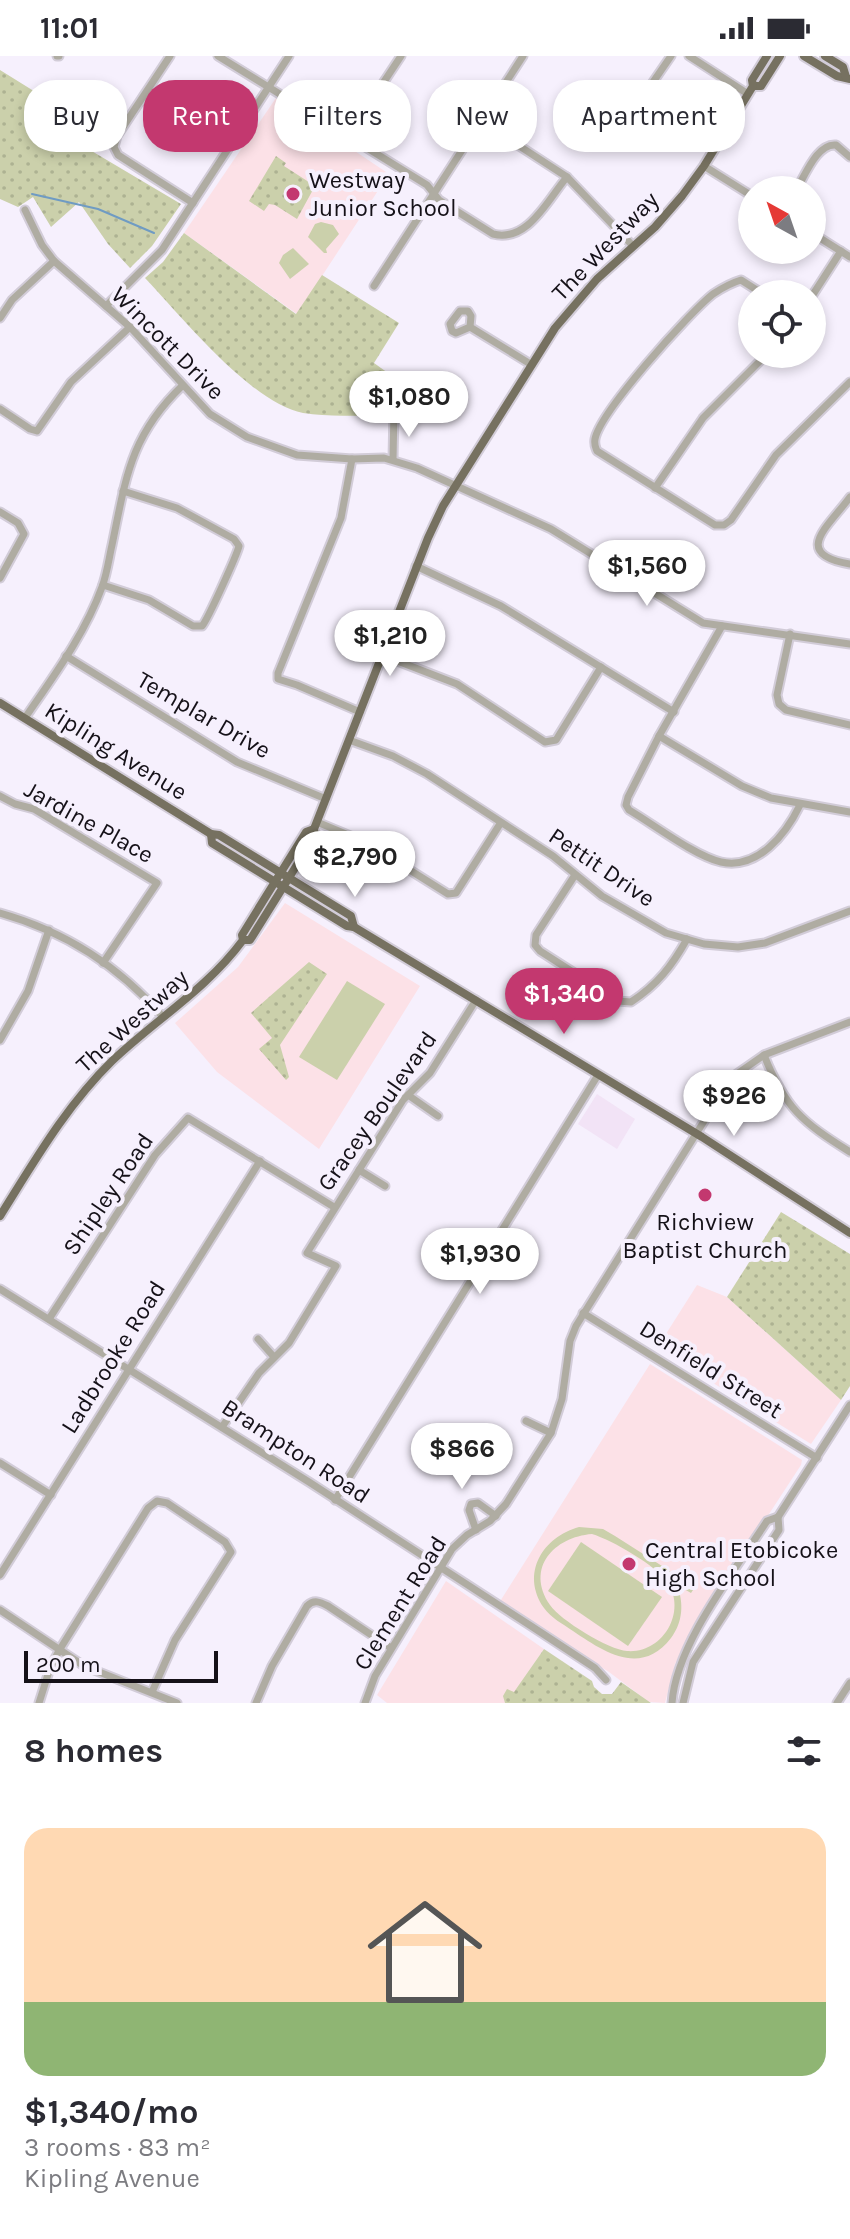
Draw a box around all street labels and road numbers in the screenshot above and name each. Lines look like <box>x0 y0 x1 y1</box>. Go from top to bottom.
street label: The Westway <box>546 186 664 306</box>
street label: Wincott Drive <box>106 281 230 405</box>
street label: Templar Drive <box>132 666 276 764</box>
street label: Kipling Avenue <box>40 696 192 806</box>
street label: Jardine Place <box>20 775 158 869</box>
street label: Pettit Drive <box>544 821 660 913</box>
street label: The Westway <box>70 963 194 1079</box>
street label: Gracey Boulevard <box>311 1026 443 1196</box>
street label: Shipley Road <box>57 1128 159 1260</box>
street label: Ladbrooke Road <box>55 1276 171 1438</box>
street label: Denfield Street <box>635 1314 787 1424</box>
street label: Brampton Road <box>217 1393 375 1509</box>
street label: Clement Road <box>348 1531 452 1675</box>

